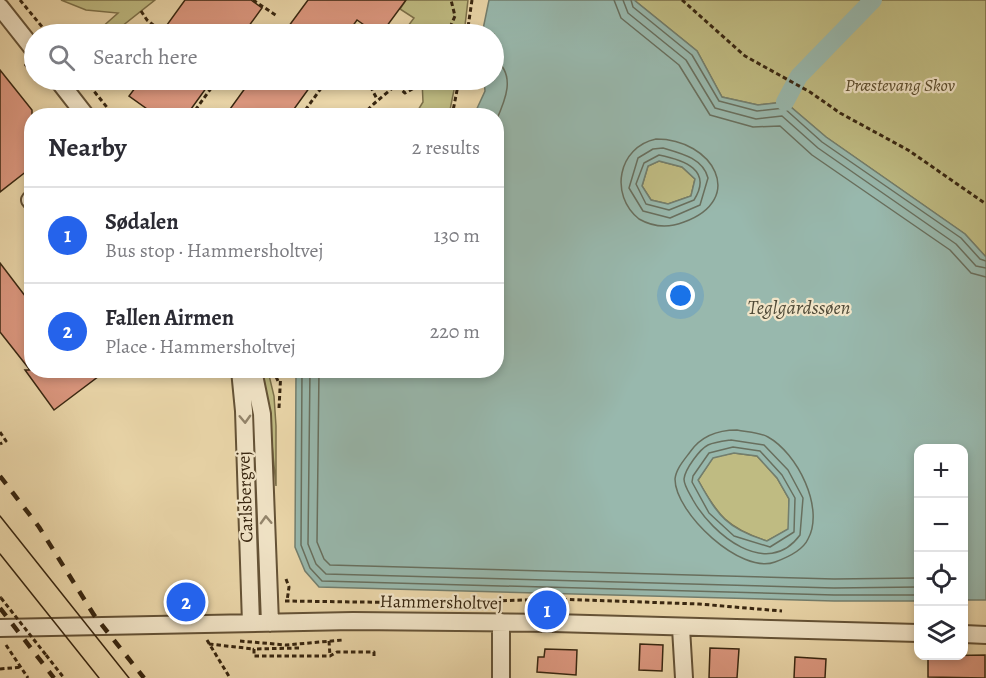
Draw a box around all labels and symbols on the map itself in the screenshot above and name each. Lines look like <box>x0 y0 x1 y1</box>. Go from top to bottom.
park label: Præstevang Skov <box>845 73 956 97</box>
your location <box>666 281 695 310</box>
water label: Teglgårdssøen <box>748 294 851 321</box>
one-way arrow <box>238 415 251 424</box>
street label: Carlsbergvej <box>231 451 259 543</box>
one-way arrow <box>259 516 272 525</box>
pin: 2 <box>166 580 206 624</box>
pin: 1 <box>528 588 566 632</box>
street label: Hammersholtvej <box>379 589 503 615</box>

